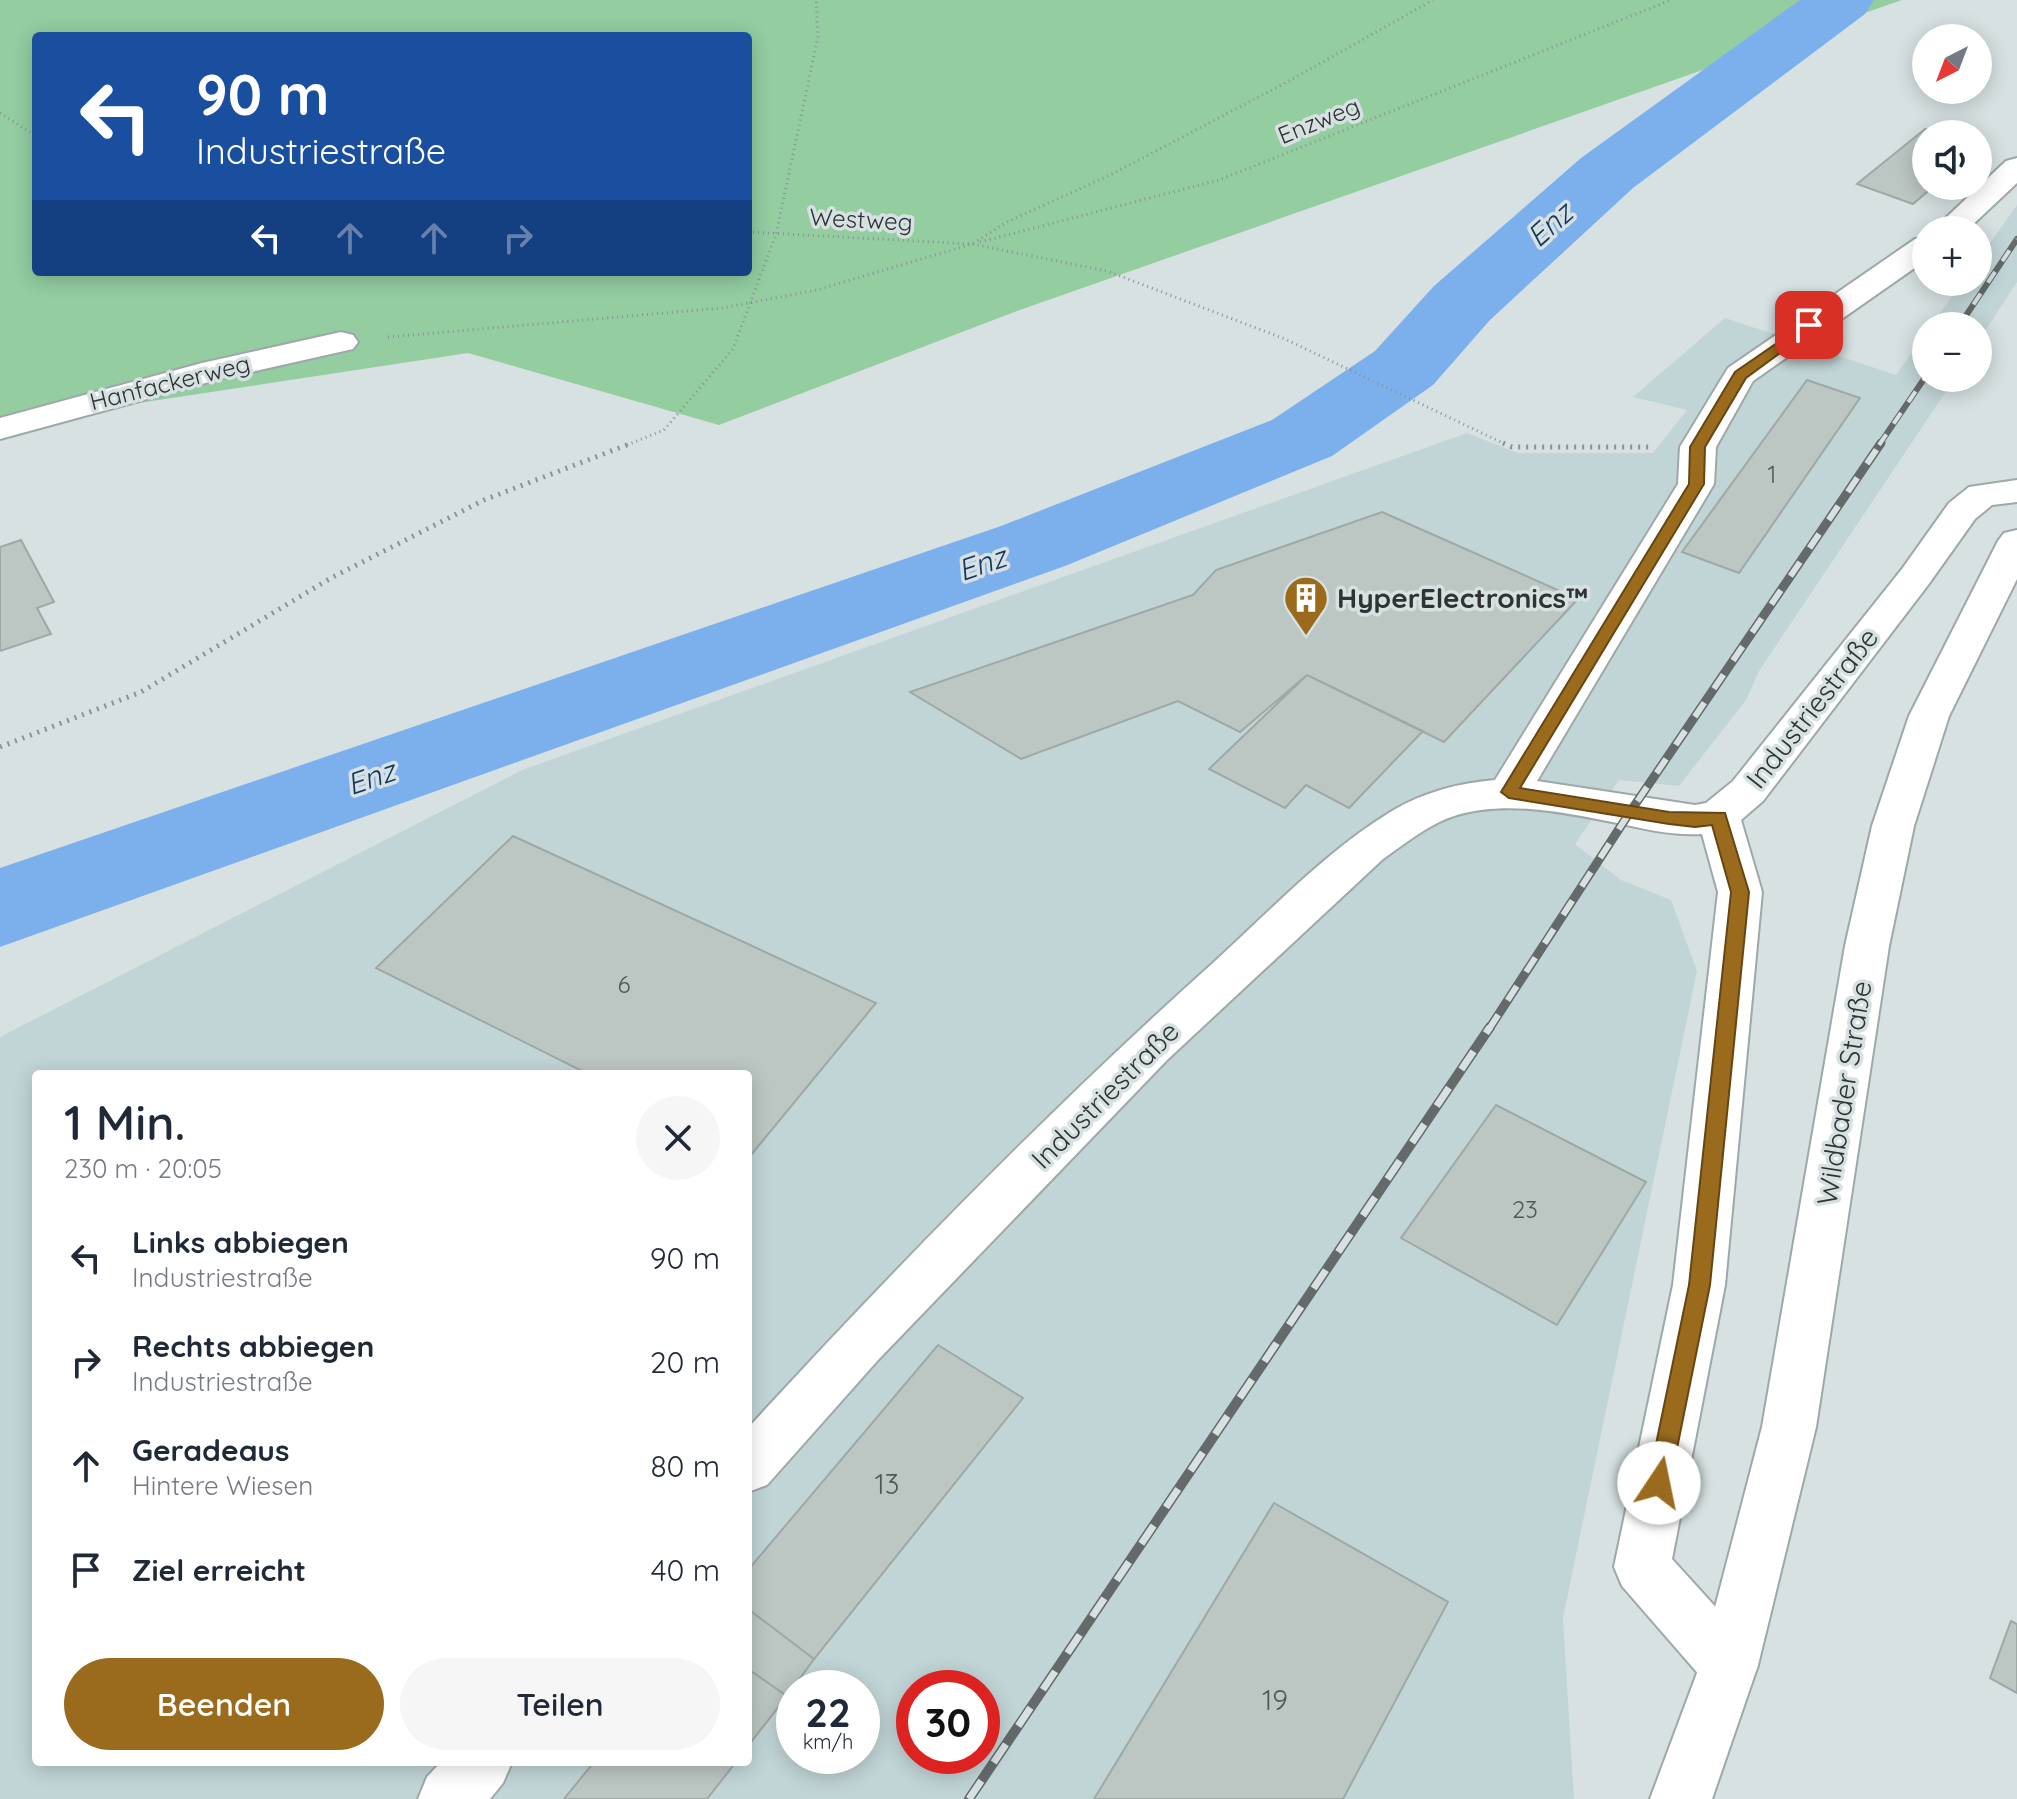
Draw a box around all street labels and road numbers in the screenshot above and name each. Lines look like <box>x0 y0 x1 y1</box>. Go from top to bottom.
street label: Enzweg <box>1273 90 1364 150</box>
street label: Westweg <box>809 201 913 237</box>
street label: Hanfackerweg <box>87 348 253 416</box>
street label: Industriestraße <box>1738 620 1885 795</box>
street label: Wildbader Straße <box>1808 978 1879 1208</box>
street label: Industriestraße <box>1023 1013 1186 1176</box>

